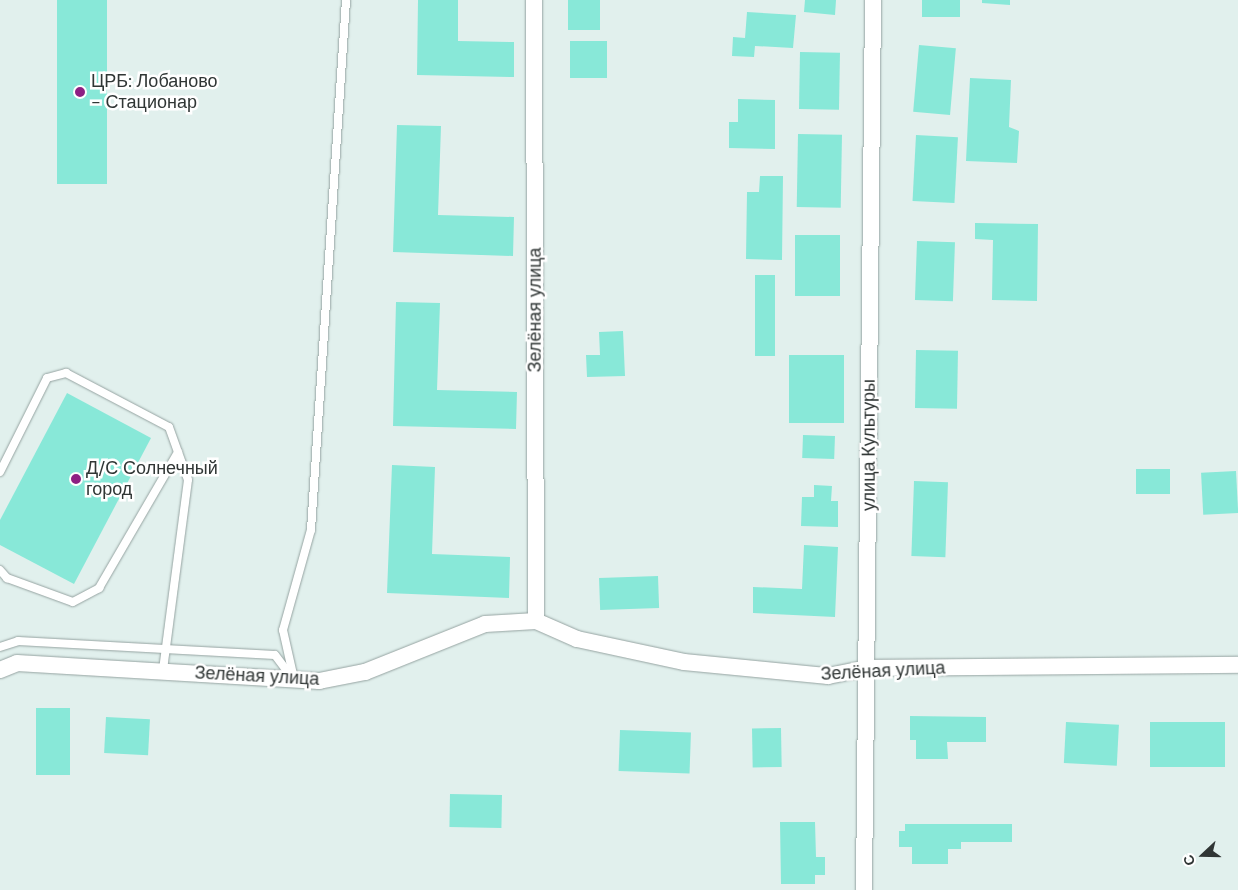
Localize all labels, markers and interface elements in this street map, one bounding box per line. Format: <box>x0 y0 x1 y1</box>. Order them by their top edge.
place label: ЦРБ: Лобаново - Стационар <box>91 71 218 114</box>
marker: ЦРБ: Лобаново - Стационар <box>73 85 87 99</box>
street label: Зелёная улица <box>524 248 546 372</box>
street label: улица Культуры <box>858 379 880 511</box>
place label: Д/С Солнечный город <box>86 458 218 500</box>
marker: Д/С Солнечный город <box>70 473 82 485</box>
street label: Зелёная улица <box>820 657 946 685</box>
street label: Зелёная улица <box>194 662 320 690</box>
north arrow <box>1178 830 1228 880</box>
text: С <box>1179 852 1199 868</box>

